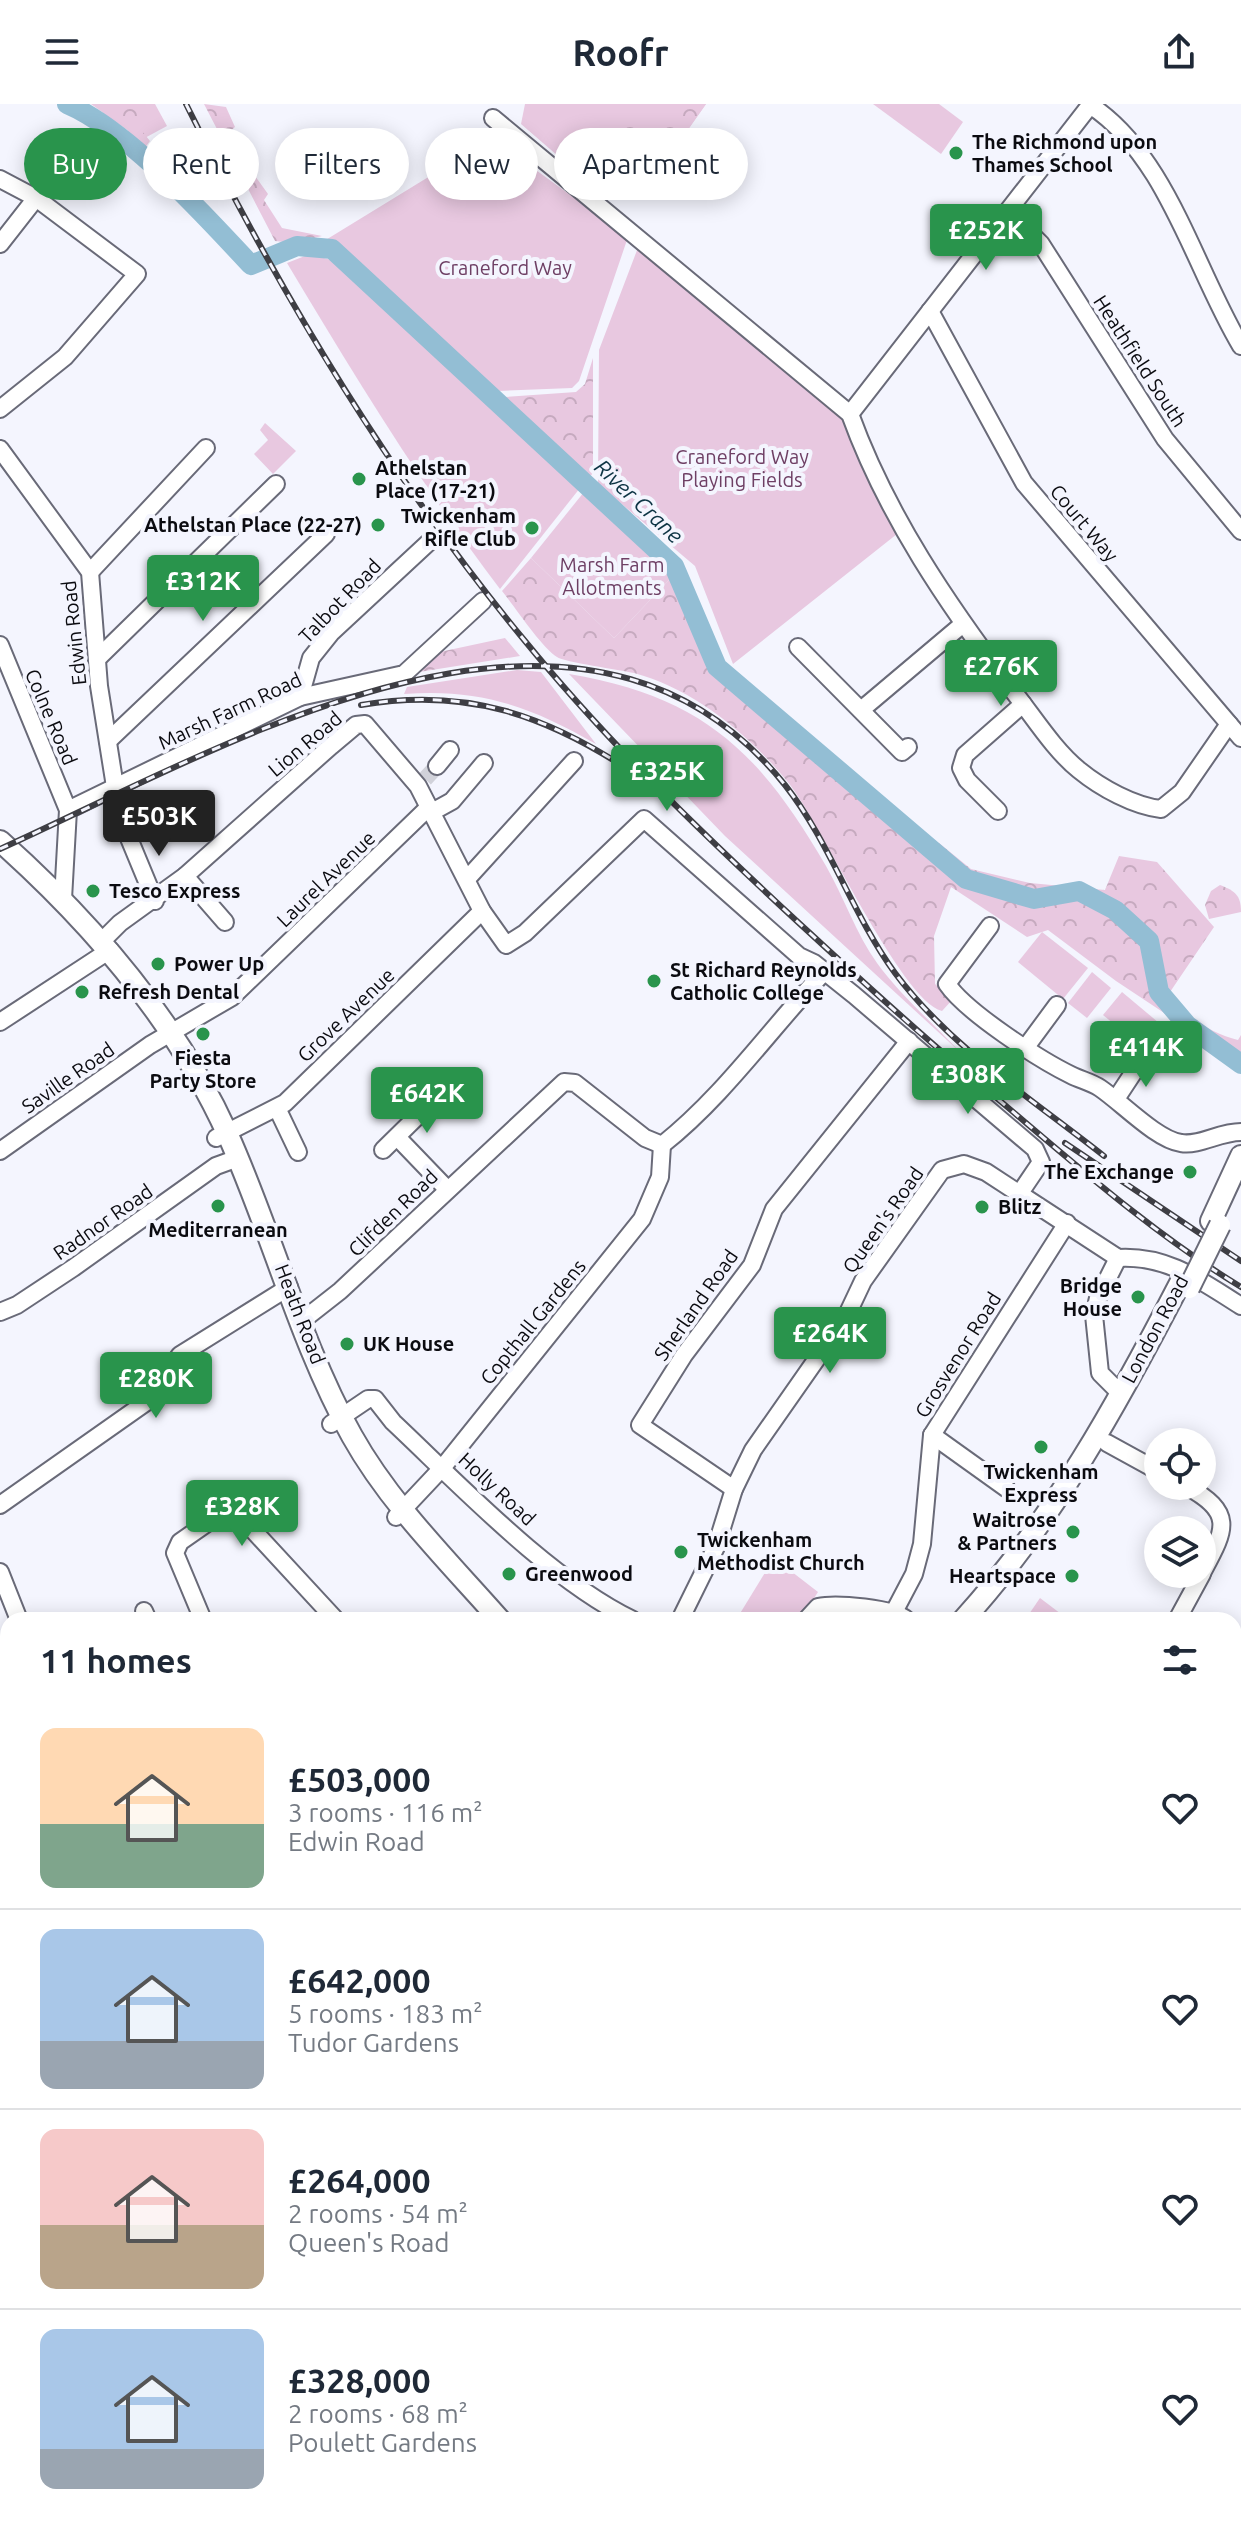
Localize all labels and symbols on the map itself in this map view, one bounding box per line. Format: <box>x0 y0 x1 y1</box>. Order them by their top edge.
place label: The Richmond upon Thames School <box>972 130 1157 176</box>
marker: The Richmond upon Thames School <box>947 144 965 162</box>
pin: £252K <box>930 204 1042 272</box>
park label: Craneford Way <box>438 256 572 279</box>
street label: Heathfield South <box>1089 291 1192 431</box>
park label: Craneford Way Playing Fields <box>675 445 809 491</box>
water label: River Crane <box>590 454 689 548</box>
place label: Athelstan Place (17-21) <box>375 456 496 502</box>
marker: Athelstan Place (17-21) <box>350 470 368 488</box>
street label: Court Way <box>1046 480 1123 566</box>
place label: Twickenham Rifle Club <box>401 504 516 550</box>
place label: Athelstan Place (22-27) <box>144 513 362 536</box>
marker: Athelstan Place (22-27) <box>369 516 387 534</box>
marker: Twickenham Rifle Club <box>523 519 541 537</box>
park label: Marsh Farm Allotments <box>560 553 664 599</box>
street label: Talbot Road <box>294 554 385 647</box>
pin: £312K <box>147 555 259 623</box>
street label: Edwin Road <box>57 580 90 687</box>
pin: £276K <box>945 640 1057 708</box>
street label: Colne Road <box>21 665 82 768</box>
street label: Marsh Farm Road <box>154 667 305 754</box>
street label: Lion Road <box>263 706 346 781</box>
pin: £325K <box>611 745 723 813</box>
pin: £503K <box>103 790 215 858</box>
street label: Laurel Avenue <box>272 826 380 931</box>
place label: Tesco Express <box>109 879 240 902</box>
marker: Tesco Express <box>84 882 102 900</box>
place label: Power Up <box>174 952 264 975</box>
marker: Power Up <box>149 955 167 973</box>
place label: St Richard Reynolds Catholic College <box>670 958 857 1004</box>
street label: Grove Avenue <box>293 963 399 1066</box>
marker: St Richard Reynolds Catholic College <box>645 972 663 990</box>
place label: Refresh Dental <box>98 980 239 1003</box>
marker: Refresh Dental <box>73 983 91 1001</box>
pin: £414K <box>1090 1021 1202 1089</box>
marker: Fiesta Party Store <box>194 1025 212 1043</box>
street label: Saville Road <box>17 1037 118 1118</box>
place label: Fiesta Party Store <box>150 1046 256 1092</box>
pin: £308K <box>912 1048 1024 1116</box>
pin: £642K <box>371 1067 483 1135</box>
place label: The Exchange <box>1044 1160 1174 1183</box>
street label: Queen's Road <box>838 1162 928 1277</box>
marker: The Exchange <box>1181 1163 1199 1181</box>
street label: Clifden Road <box>343 1164 442 1261</box>
street label: Radnor Road <box>49 1179 157 1264</box>
place label: Blitz <box>998 1195 1042 1218</box>
marker: Mediterranean <box>209 1197 227 1215</box>
marker: Blitz <box>973 1198 991 1216</box>
place label: Mediterranean <box>148 1218 288 1241</box>
street label: Sherland Road <box>649 1245 742 1365</box>
street label: Copthall Gardens <box>475 1255 590 1389</box>
street label: Heath Road <box>271 1261 330 1367</box>
street label: London Road <box>1117 1271 1193 1387</box>
place label: Bridge House <box>1060 1274 1122 1320</box>
street label: Grosvenor Road <box>910 1288 1005 1422</box>
marker: Bridge House <box>1129 1288 1147 1306</box>
pin: £264K <box>774 1307 886 1375</box>
place label: UK House <box>363 1332 454 1355</box>
marker: UK House <box>338 1335 356 1353</box>
pin: £280K <box>100 1352 212 1420</box>
marker: Twickenham Express <box>1032 1438 1050 1456</box>
street label: Holly Road <box>454 1447 540 1530</box>
place label: Twickenham Express <box>983 1460 1099 1506</box>
pin: £328K <box>186 1480 298 1548</box>
place label: Waitrose & Partners <box>958 1508 1057 1554</box>
marker: Waitrose & Partners <box>1064 1523 1082 1541</box>
place label: Twickenham Methodist Church <box>697 1528 865 1574</box>
marker: Twickenham Methodist Church <box>672 1543 690 1561</box>
place label: Greenwood <box>525 1562 633 1585</box>
place label: Heartspace <box>949 1564 1056 1587</box>
marker: Greenwood <box>500 1565 518 1583</box>
marker: Heartspace <box>1063 1567 1081 1585</box>

